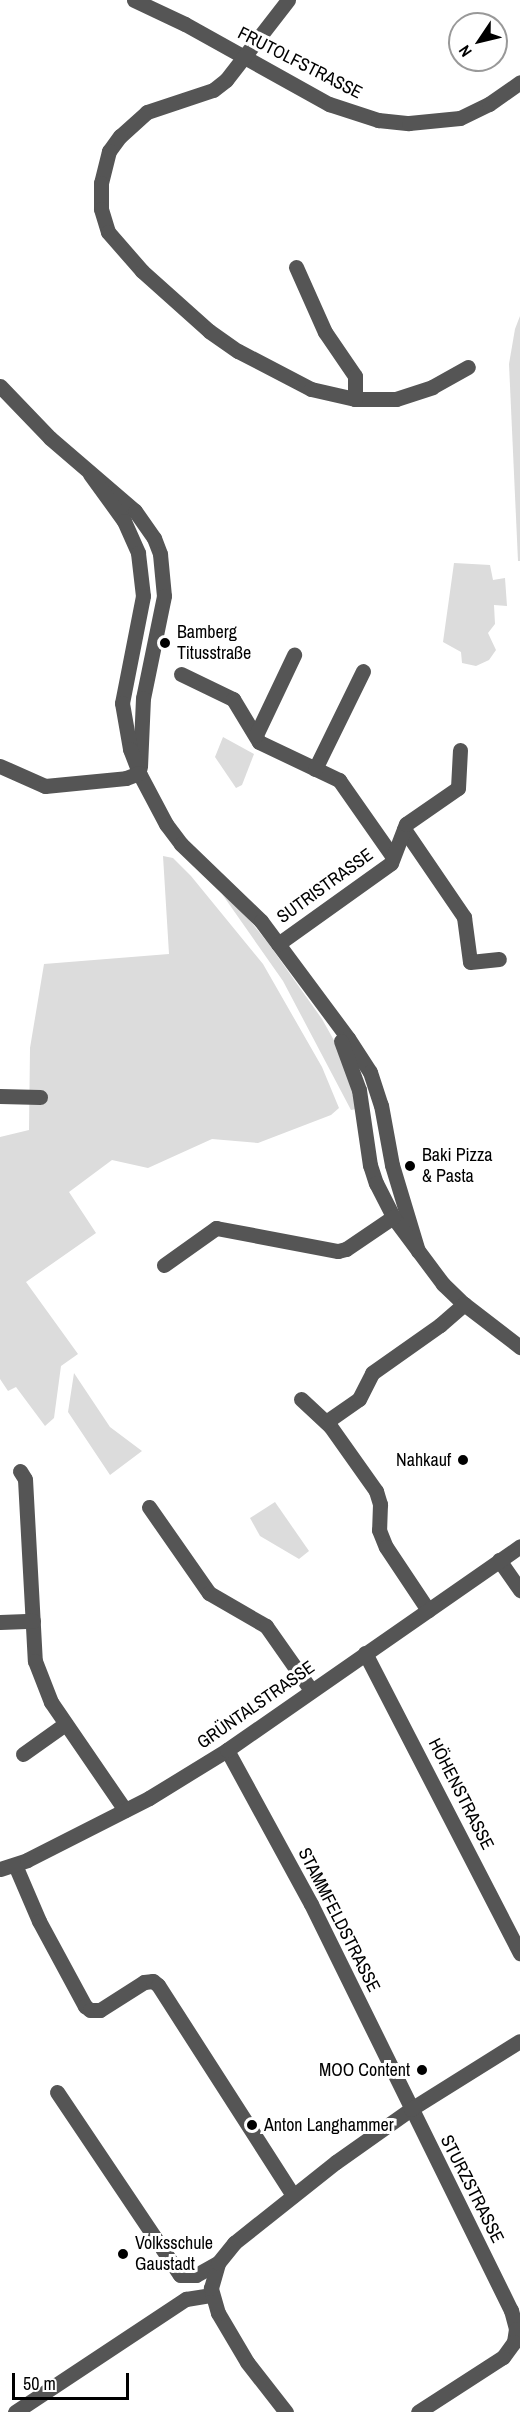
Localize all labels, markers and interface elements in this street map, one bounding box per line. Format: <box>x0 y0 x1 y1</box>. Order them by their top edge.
north arrow <box>448 12 508 72</box>
street label: FRUTOLFSTRASSE <box>234 22 366 104</box>
text: N <box>453 41 477 61</box>
place label: Bamberg Titusstraße <box>177 622 251 664</box>
marker: Bamberg Titusstraße <box>158 636 172 650</box>
street label: SUTRISTRASSE <box>273 844 377 928</box>
place label: Baki Pizza & Pasta <box>422 1145 493 1188</box>
marker: Baki Pizza & Pasta <box>403 1159 417 1173</box>
place label: Nahkauf <box>396 1449 451 1471</box>
marker: Nahkauf <box>456 1453 470 1467</box>
street label: GRÜNTALSTRASSE <box>193 1656 319 1754</box>
street label: HÖHENSTRASSE <box>424 1735 498 1853</box>
street label: STAMMFELDSTRASSE <box>293 1844 385 1996</box>
place label: MOO Content <box>319 2059 410 2081</box>
marker: MOO Content <box>415 2063 429 2077</box>
place label: Anton Langhammer <box>264 2114 394 2136</box>
marker: Anton Langhammer <box>245 2118 259 2132</box>
street label: STURZSTRASSE <box>436 2131 508 2247</box>
place label: Volksschule Gaustadt <box>135 2233 213 2276</box>
marker: Volksschule Gaustadt <box>116 2247 130 2261</box>
scale bar <box>15 2361 132 2399</box>
text: 50 m <box>23 2371 56 2396</box>

